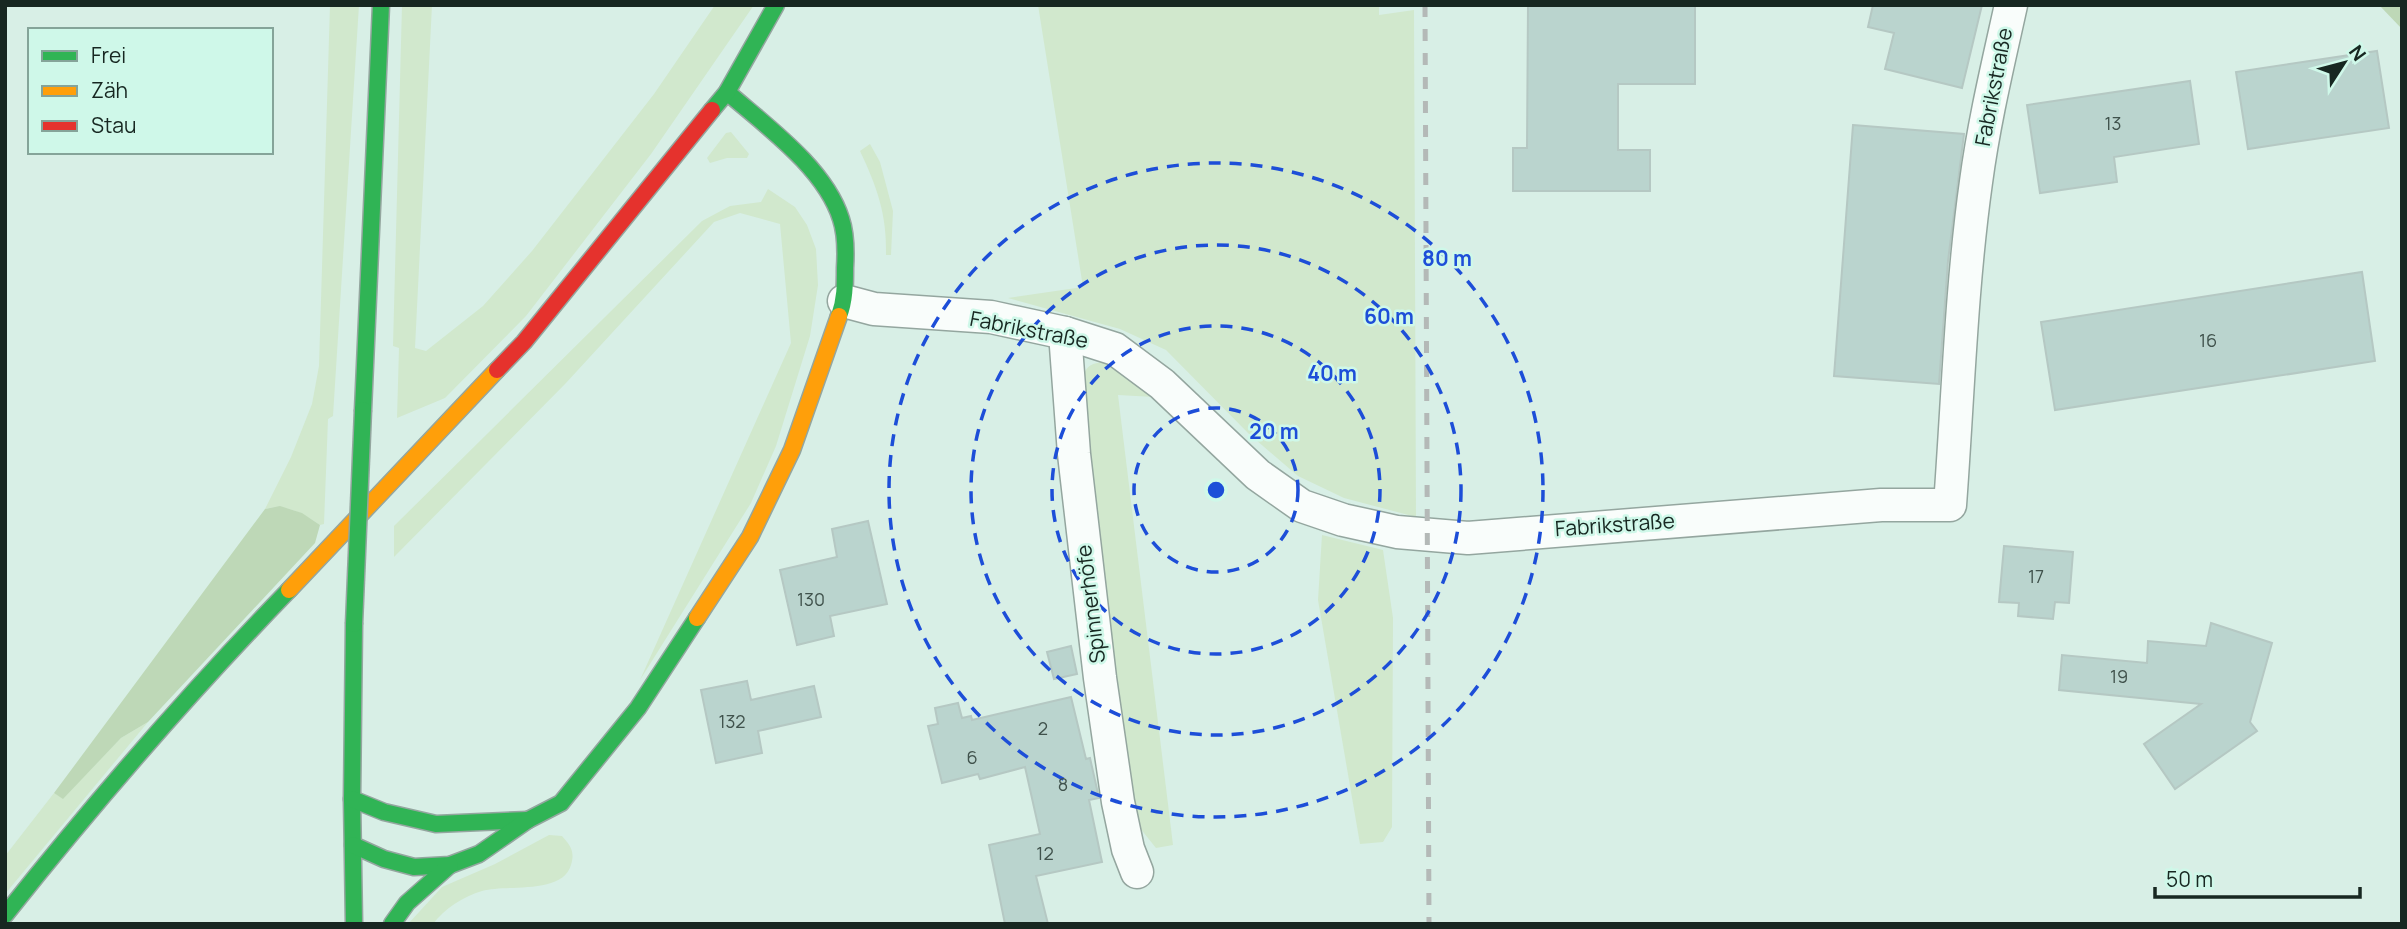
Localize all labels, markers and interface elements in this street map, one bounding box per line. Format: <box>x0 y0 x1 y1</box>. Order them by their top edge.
street label: Fabrikstraße <box>1968 25 2018 148</box>
legend <box>28 28 273 154</box>
north arrow <box>2309 28 2379 98</box>
text: N <box>2343 40 2372 66</box>
text: Frei <box>91 41 126 69</box>
text: Zäh <box>91 76 128 104</box>
text: Stau <box>91 111 137 139</box>
house number: 13 <box>2105 111 2121 135</box>
text: 80 m <box>1422 244 1472 272</box>
text: 60 m <box>1364 302 1414 330</box>
street label: Fabrikstraße <box>968 304 1091 354</box>
house number: 16 <box>2199 328 2217 352</box>
text: 40 m <box>1307 359 1357 387</box>
text: 20 m <box>1249 417 1299 445</box>
centre of rings <box>1204 478 1228 502</box>
street label: Fabrikstraße <box>1554 506 1676 542</box>
street label: Spinnerhöfe <box>1069 543 1111 665</box>
house number: 17 <box>2028 564 2044 588</box>
house number: 130 <box>797 587 825 611</box>
house number: 19 <box>2110 664 2128 688</box>
house number: 132 <box>718 709 746 733</box>
house number: 2 <box>1038 716 1048 740</box>
house number: 6 <box>966 745 978 769</box>
house number: 8 <box>1058 772 1068 796</box>
house number: 12 <box>1036 841 1054 865</box>
scale bar <box>2155 856 2360 900</box>
text: 50 m <box>2166 865 2213 893</box>

